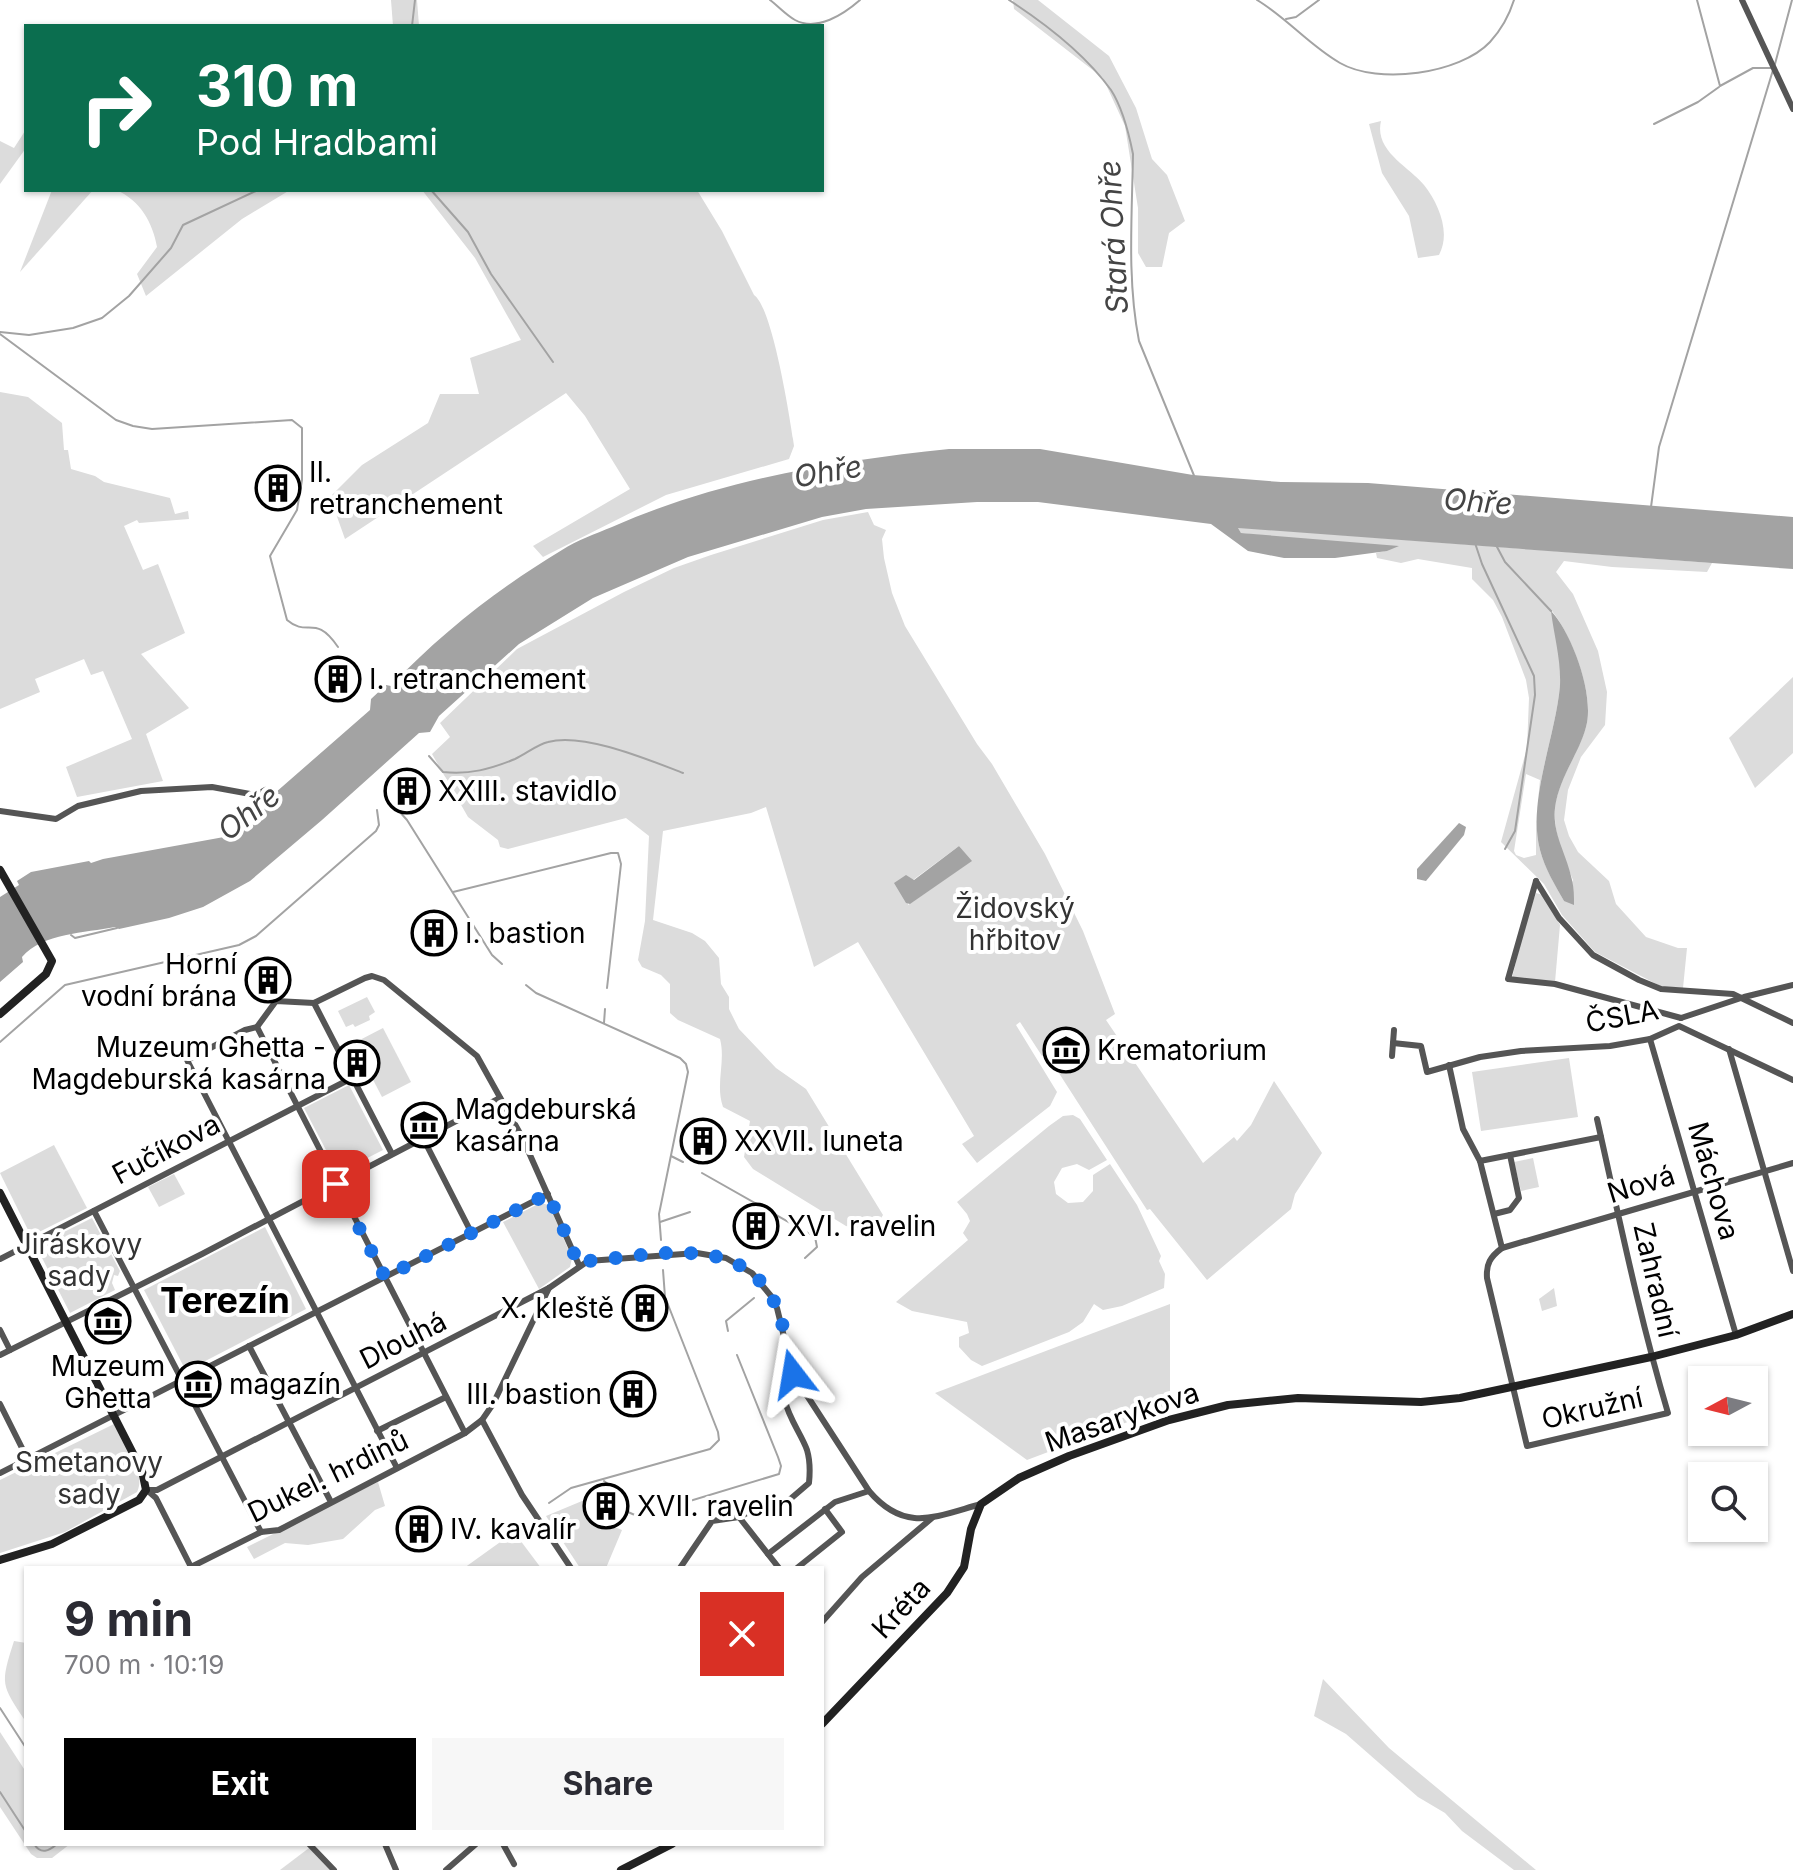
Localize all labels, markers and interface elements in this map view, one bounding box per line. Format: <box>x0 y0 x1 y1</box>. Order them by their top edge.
text: 310 m <box>196 52 358 120</box>
icon: right <box>64 56 168 160</box>
text: Pod Hradbami <box>196 120 438 164</box>
water label: Stará Ohře <box>1091 159 1135 315</box>
water label: Ohře <box>791 447 865 495</box>
place label: II. retranchement <box>309 455 503 521</box>
building icon: II. retranchement <box>254 464 302 512</box>
water label: Ohře <box>1443 481 1514 521</box>
building icon: I. retranchement <box>314 655 362 703</box>
place label: I. retranchement <box>369 662 586 696</box>
building icon: XXIII. stavidlo <box>383 767 431 815</box>
place label: XXIII. stavidlo <box>438 774 617 808</box>
water label: Ohře <box>210 777 287 848</box>
park label: Židovský hřbitov <box>955 891 1075 957</box>
building icon: I. bastion <box>410 909 458 957</box>
place label: I. bastion <box>465 916 586 950</box>
place label: Horní vodní brána <box>81 947 237 1013</box>
building icon: Horní vodní brána <box>244 956 292 1004</box>
street label: ČSLA <box>1583 992 1661 1040</box>
museum icon: Krematorium <box>1042 1026 1090 1074</box>
place label: Muzeum Ghetta - Magdeburská kasárna <box>32 1030 326 1096</box>
place label: Krematorium <box>1097 1033 1267 1067</box>
building icon: Muzeum Ghetta - Magdeburská kasárna <box>333 1039 381 1087</box>
place label: Magdeburská kasárna <box>455 1092 637 1158</box>
museum icon: Magdeburská kasárna <box>400 1101 448 1149</box>
street label: Fučíkova <box>106 1106 226 1192</box>
building icon: XXVII. luneta <box>679 1117 727 1165</box>
street label: Máchova <box>1681 1118 1747 1244</box>
place label: XXVII. luneta <box>734 1124 904 1158</box>
pin <box>302 1150 370 1218</box>
street label: Nová <box>1603 1158 1679 1210</box>
icon: arrive <box>314 1162 358 1206</box>
building icon: XVI. ravelin <box>732 1202 780 1250</box>
place label: XVI. ravelin <box>787 1209 936 1243</box>
street label: Zahradní <box>1626 1219 1686 1341</box>
park label: Jiráskovy sady <box>16 1227 142 1293</box>
district label: Terezín <box>160 1278 290 1322</box>
building icon: X. kleště <box>621 1284 669 1332</box>
place label: X. kleště <box>500 1291 614 1325</box>
museum icon: Muzeum Ghetta <box>84 1297 132 1345</box>
street label: Dlouhá <box>354 1304 452 1376</box>
position arrow <box>751 1332 835 1416</box>
place label: Muzeum Ghetta <box>51 1349 165 1415</box>
museum icon: magazín <box>174 1360 222 1408</box>
north arrow <box>1688 1366 1768 1446</box>
map controls <box>1688 1366 1768 1542</box>
place label: magazín <box>229 1367 341 1401</box>
building icon: III. bastion <box>609 1370 657 1418</box>
street label: Masarykova <box>1041 1375 1203 1459</box>
place label: III. bastion <box>466 1377 602 1411</box>
street label: Okružní <box>1538 1380 1646 1436</box>
street label: Dukel. hrdinů <box>242 1423 414 1529</box>
park label: Smetanovy sady <box>15 1445 163 1511</box>
button: search <box>1688 1462 1768 1542</box>
building icon: XVII. ravelin <box>582 1482 630 1530</box>
place label: XVII. ravelin <box>637 1489 794 1523</box>
building icon: IV. kavalír <box>395 1505 443 1553</box>
place label: IV. kavalír <box>450 1512 576 1546</box>
street label: Kréta <box>865 1571 937 1645</box>
text: 9 min <box>64 1589 193 1648</box>
button: close <box>700 1592 784 1676</box>
text: 700 m · 10:19 <box>64 1649 224 1680</box>
button: Exit <box>64 1738 416 1830</box>
button: Share <box>432 1738 784 1830</box>

